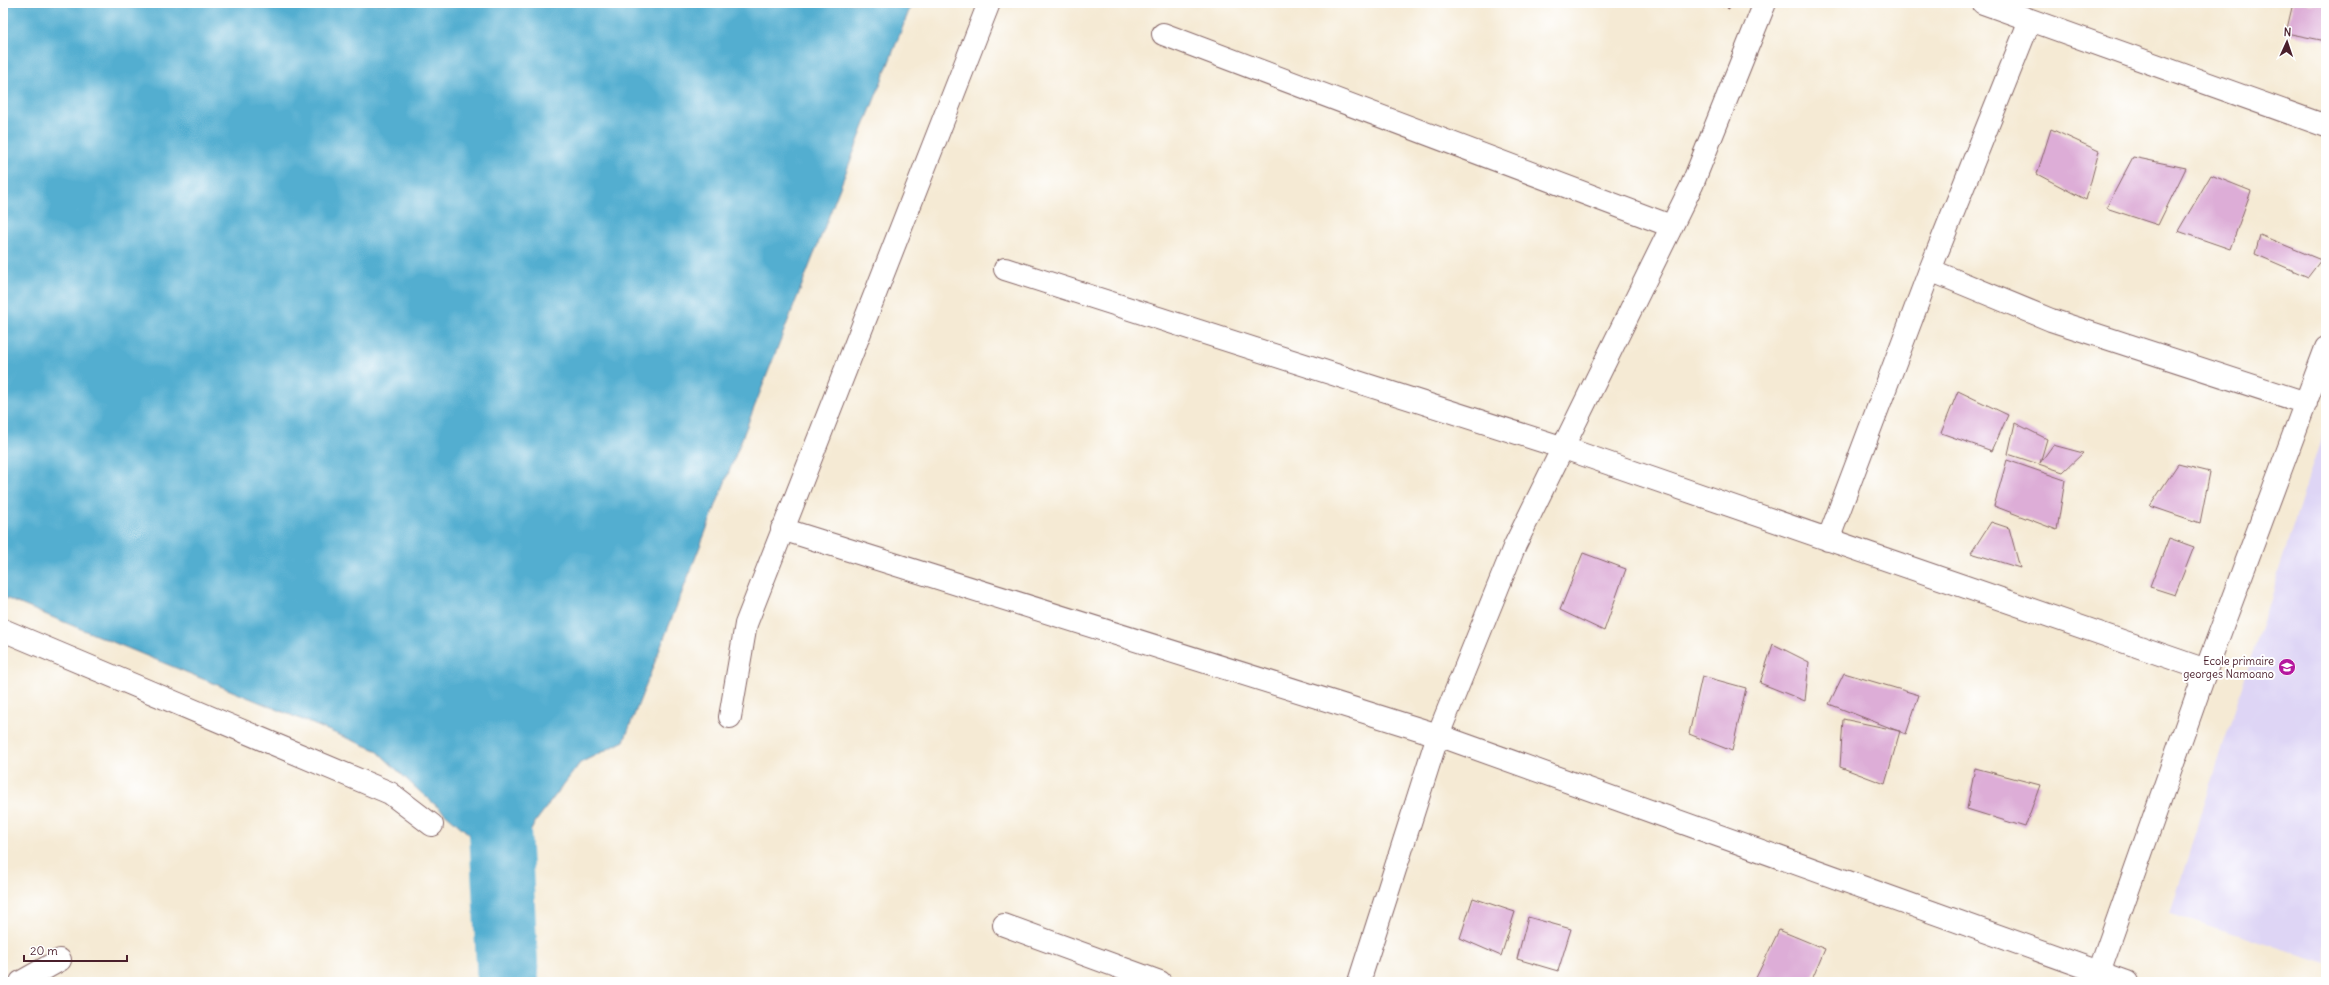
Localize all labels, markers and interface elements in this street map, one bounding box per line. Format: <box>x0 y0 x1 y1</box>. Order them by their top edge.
north arrow <box>2267 22 2307 62</box>
text: N <box>2283 25 2292 39</box>
place label: Ecole primaire georges Namoano <box>2183 654 2274 681</box>
school or university icon: Ecole primaire georges Namoano <box>2277 657 2297 677</box>
scale bar <box>24 937 127 963</box>
text: 20 m <box>30 943 58 958</box>

